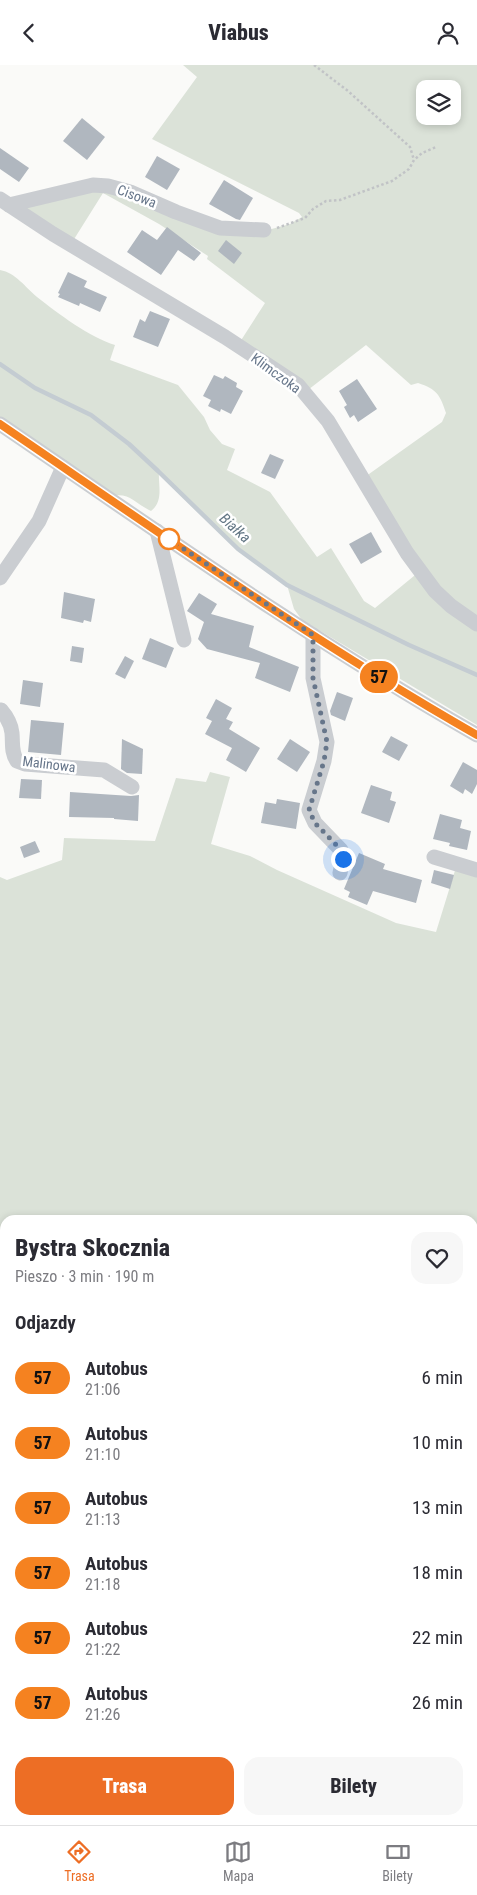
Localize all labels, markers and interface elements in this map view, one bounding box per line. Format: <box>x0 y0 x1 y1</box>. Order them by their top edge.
icon: back <box>15 19 43 47</box>
icon: person <box>434 19 462 47</box>
text: Viabus <box>208 20 269 45</box>
map controls <box>416 80 461 125</box>
button: layers <box>416 80 461 125</box>
street label: Cisowa <box>115 181 159 211</box>
street label: Klimczoka <box>248 350 304 396</box>
water label: Białka <box>216 509 254 547</box>
unlabelled marker <box>158 528 180 550</box>
line badge: 57 <box>356 661 402 693</box>
text: 57 <box>370 666 388 687</box>
street label: Malinowa <box>22 753 76 775</box>
your location <box>331 847 356 872</box>
button: heart <box>411 1232 463 1284</box>
text: Bystra Skocznia <box>15 1234 170 1262</box>
text: Pieszo · 3 min · 190 m <box>15 1267 154 1286</box>
text: Odjazdy <box>15 1311 76 1334</box>
text: Autobus <box>85 1357 148 1380</box>
text: 6 min <box>421 1366 463 1389</box>
text: 57 <box>33 1367 52 1388</box>
text: 21:06 <box>85 1380 120 1399</box>
text: Autobus <box>85 1422 148 1445</box>
text: 10 min <box>412 1431 463 1454</box>
text: 57 <box>33 1432 52 1453</box>
text: 21:10 <box>85 1445 120 1464</box>
text: Autobus <box>85 1487 148 1510</box>
text: 13 min <box>412 1496 463 1519</box>
text: 57 <box>33 1497 52 1518</box>
text: 21:13 <box>85 1510 120 1529</box>
text: Autobus <box>85 1552 148 1575</box>
text: 18 min <box>412 1561 463 1584</box>
text: 57 <box>33 1562 52 1583</box>
text: 21:18 <box>85 1575 120 1594</box>
text: Autobus <box>85 1617 148 1640</box>
text: 22 min <box>412 1626 463 1649</box>
text: 57 <box>33 1627 52 1648</box>
text: 21:22 <box>85 1640 120 1659</box>
text: Autobus <box>85 1682 148 1705</box>
text: 26 min <box>412 1691 463 1714</box>
text: 57 <box>33 1692 52 1713</box>
text: 21:26 <box>85 1705 120 1724</box>
button: Trasa <box>15 1757 234 1815</box>
button: Bilety <box>244 1757 463 1815</box>
tab: Trasa <box>64 1838 95 1884</box>
tab: Mapa <box>223 1838 254 1884</box>
tab: Bilety <box>382 1838 413 1884</box>

